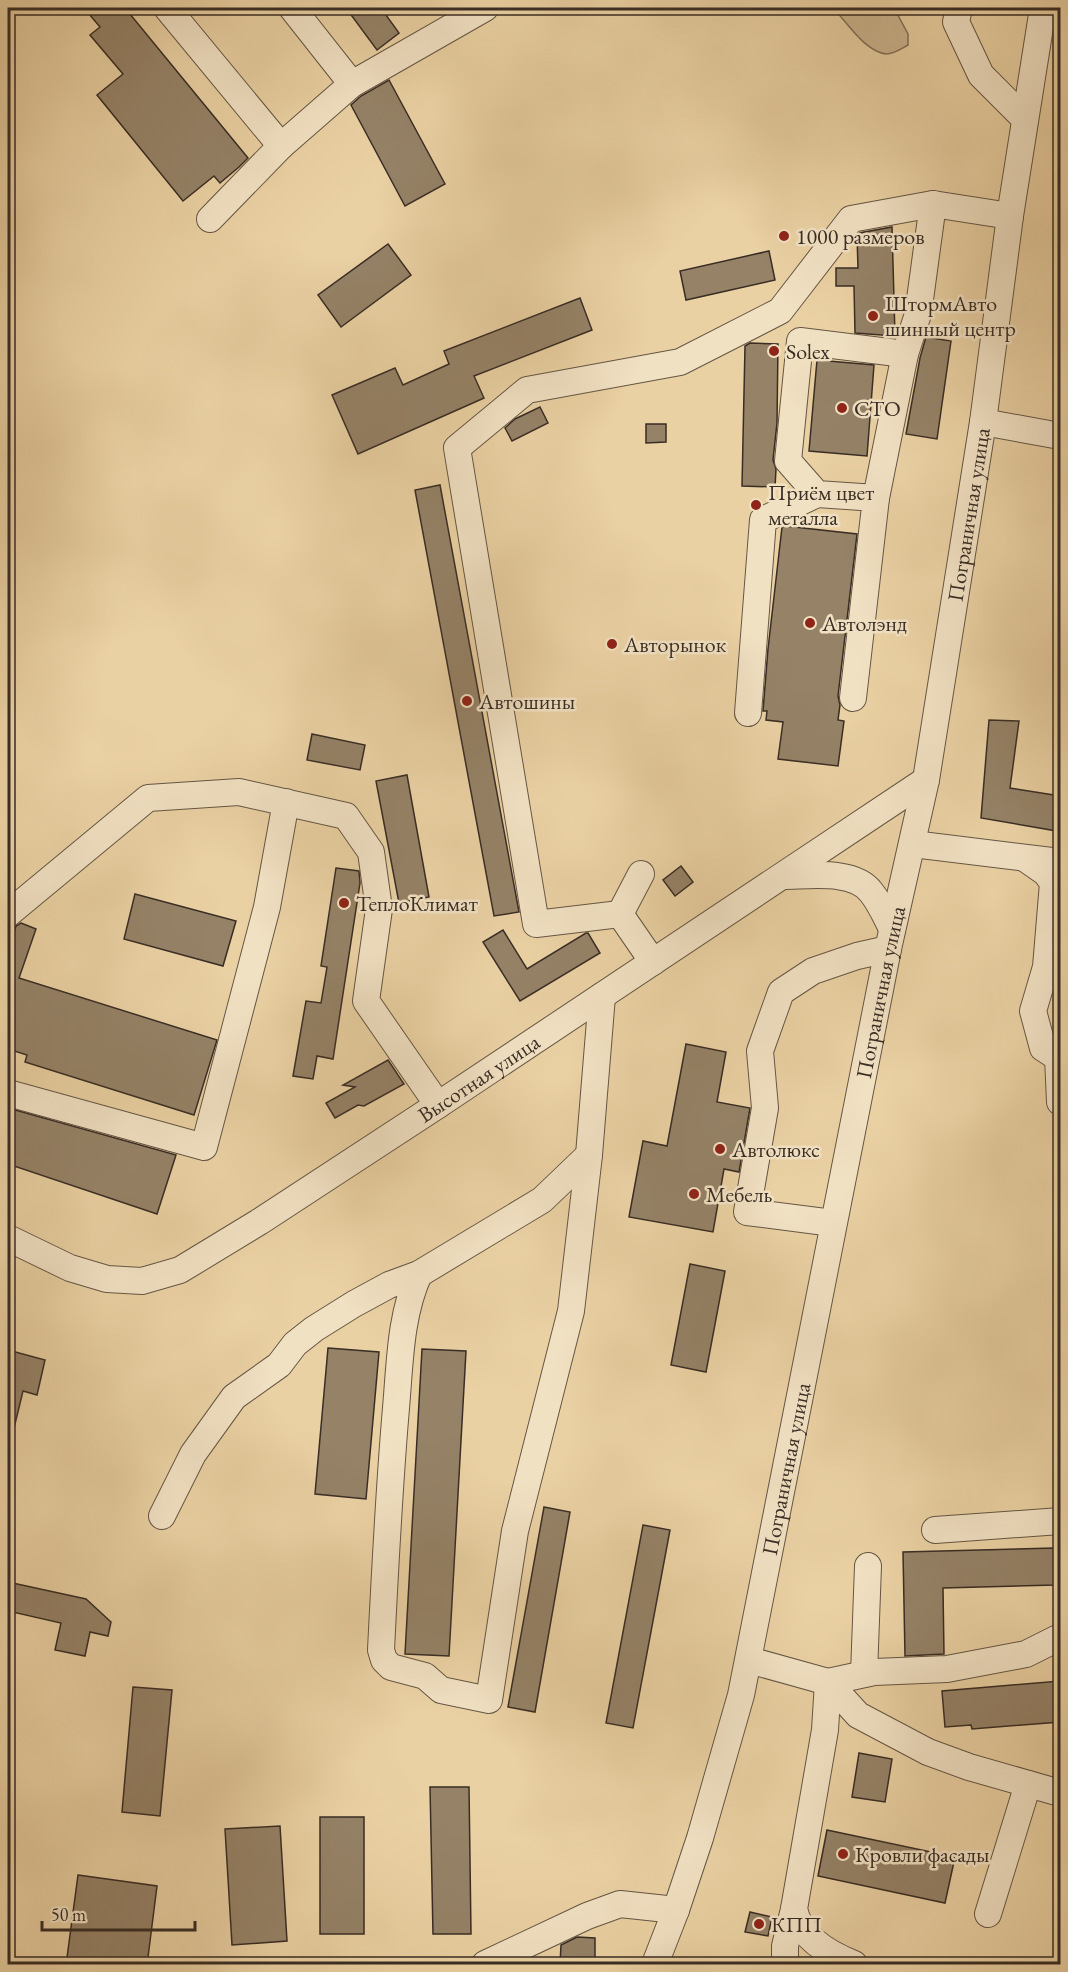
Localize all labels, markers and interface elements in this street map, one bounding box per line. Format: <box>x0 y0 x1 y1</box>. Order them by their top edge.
place label: 1000 размеров <box>796 222 925 251</box>
marker: 1000 размеров <box>777 229 791 243</box>
place label: ШтормАвто шинный центр <box>885 289 1016 343</box>
marker: ШтормАвто шинный центр <box>866 309 880 323</box>
place label: Solex <box>786 337 830 366</box>
marker: Solex <box>767 344 781 358</box>
place label: СТО <box>854 394 901 423</box>
marker: СТО <box>835 401 849 415</box>
street label: Пограничная улица <box>940 425 996 603</box>
place label: Приём цвет металла <box>768 478 874 532</box>
marker: Приём цвет металла <box>749 498 763 512</box>
place label: Автолэнд <box>821 609 907 638</box>
marker: Автолэнд <box>803 616 817 630</box>
place label: Авторынок <box>623 630 727 659</box>
marker: Авторынок <box>605 637 619 651</box>
place label: Автошины <box>478 687 575 716</box>
marker: Автошины <box>460 694 474 708</box>
place label: ТеплоКлимат <box>356 889 478 918</box>
marker: ТеплоКлимат <box>337 896 351 910</box>
street label: Пограничная улица <box>848 903 912 1081</box>
street label: Высотная улица <box>412 1027 545 1129</box>
place label: Автолюкс <box>731 1135 820 1164</box>
marker: Автолюкс <box>713 1142 727 1156</box>
place label: Мебель <box>706 1180 773 1209</box>
marker: Мебель <box>687 1187 701 1201</box>
street label: Пограничная улица <box>754 1380 817 1558</box>
place label: Кровли фасады <box>855 1840 990 1869</box>
marker: Кровли фасады <box>836 1847 850 1861</box>
scale bar <box>42 1894 195 1932</box>
text: 50 m <box>51 1903 86 1926</box>
place label: КПП <box>771 1910 822 1939</box>
marker: КПП <box>752 1917 766 1931</box>

